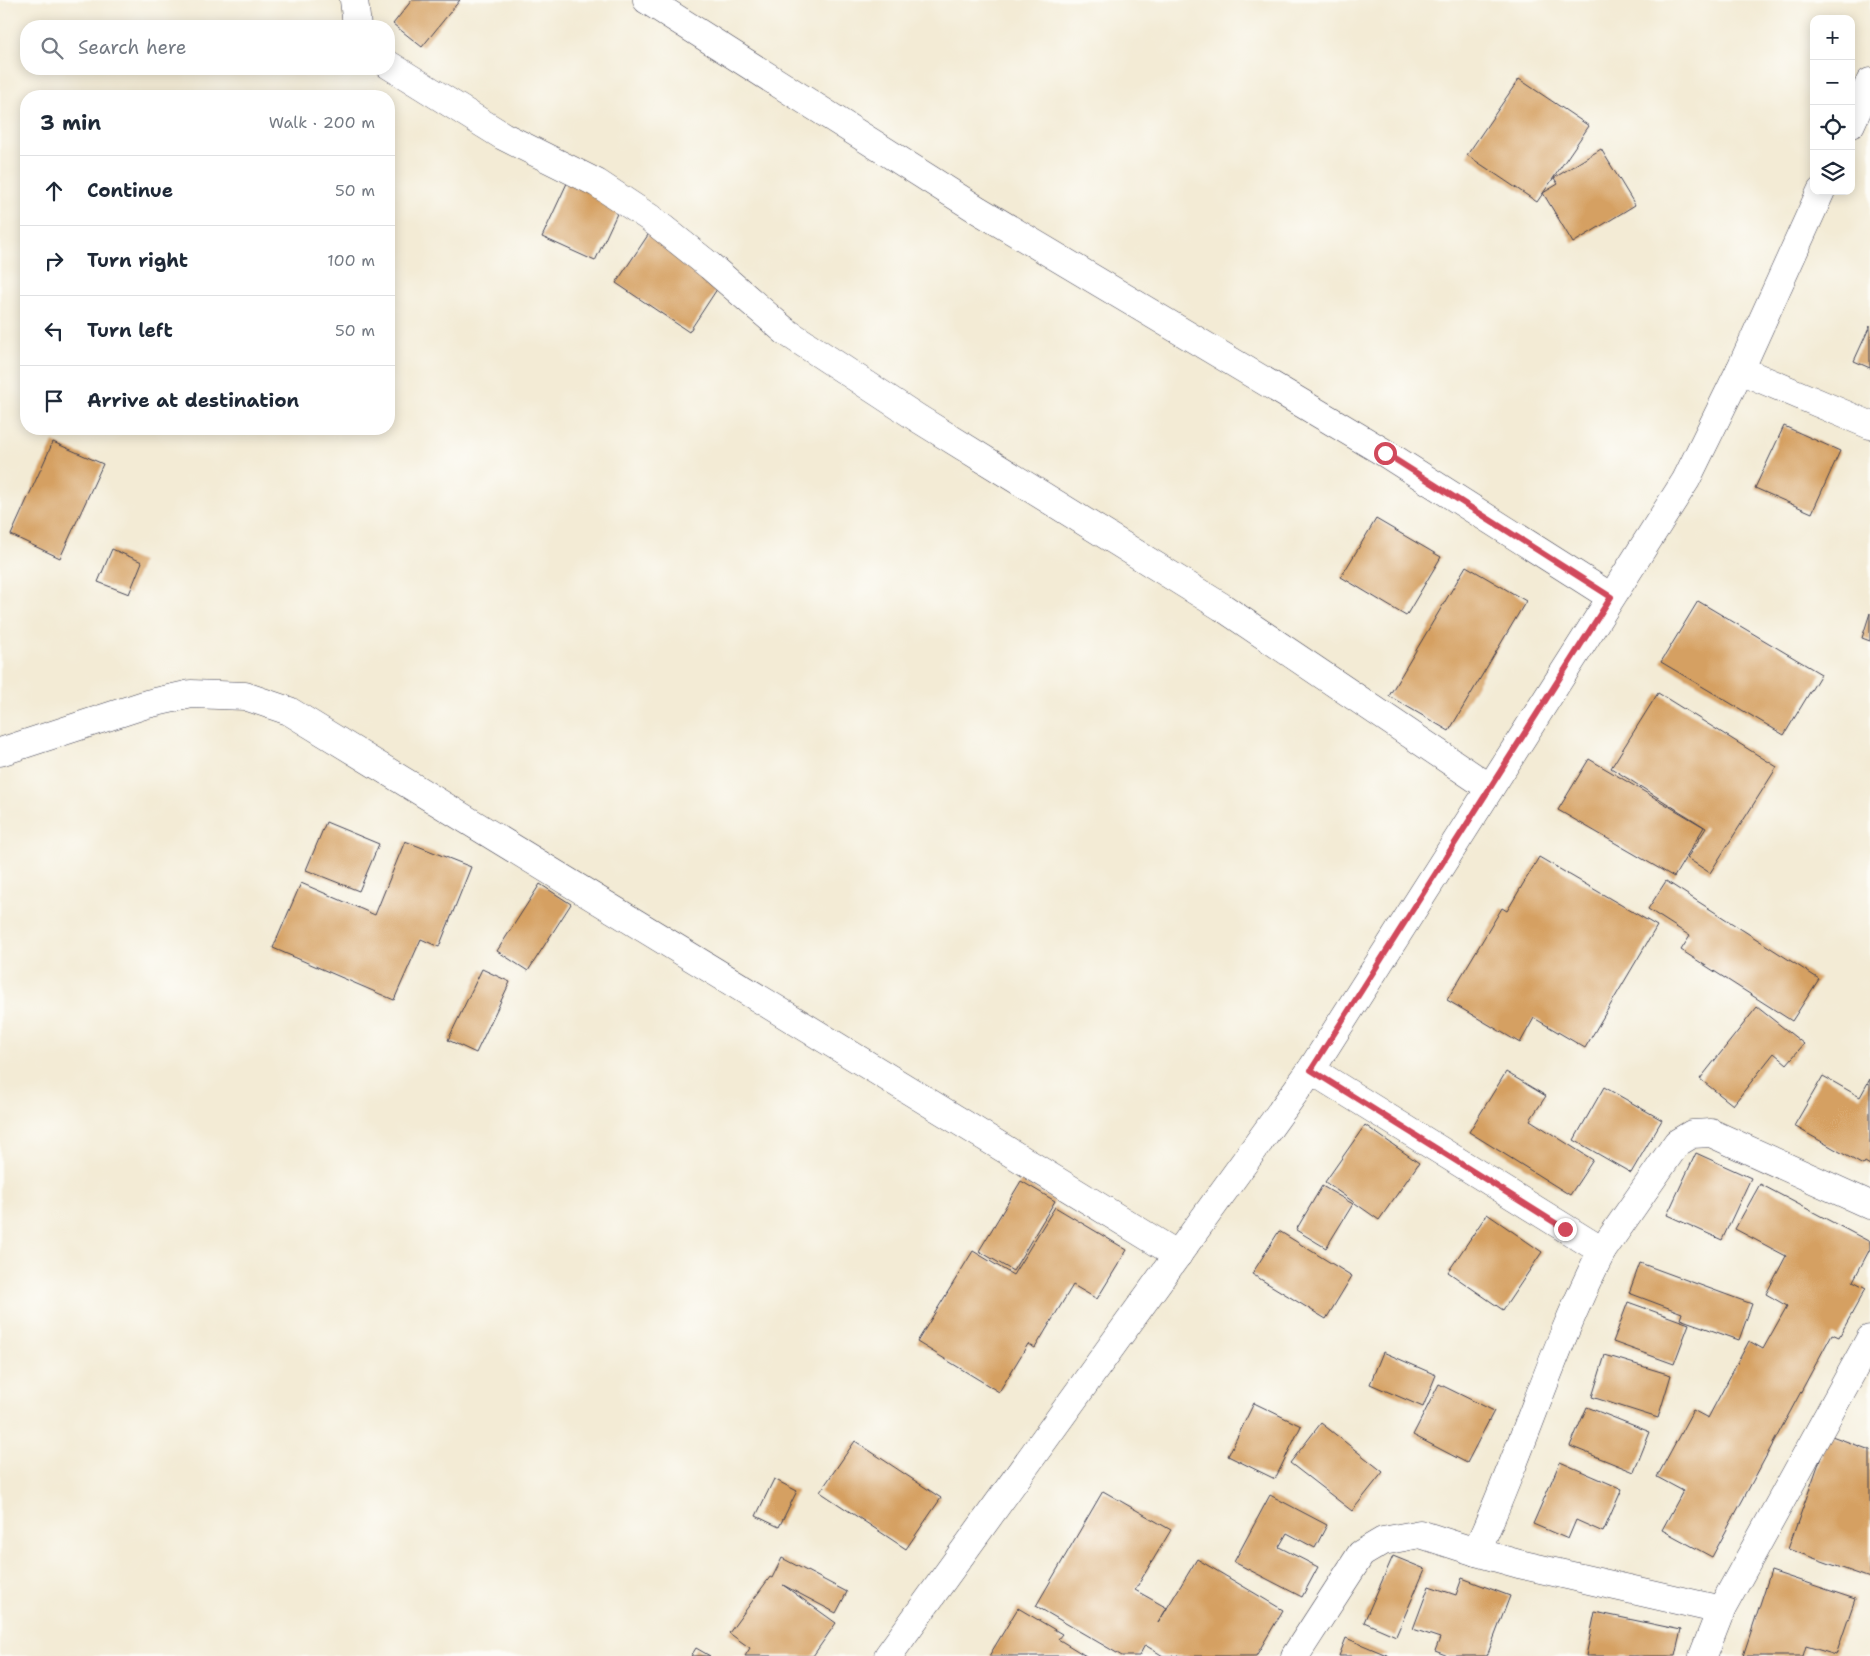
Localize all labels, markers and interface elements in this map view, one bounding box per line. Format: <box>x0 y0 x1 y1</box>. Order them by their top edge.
map controls <box>1810 15 1855 195</box>
button: + <box>1810 15 1855 60</box>
search box <box>20 20 395 75</box>
icon: search <box>38 34 66 62</box>
text: Search here <box>78 35 187 60</box>
button: − <box>1810 60 1855 105</box>
button: locate <box>1810 105 1855 150</box>
text: 3 min <box>40 109 101 137</box>
text: Walk · 200 m <box>269 112 375 133</box>
button: layers <box>1810 150 1855 195</box>
icon: ahead <box>40 177 68 205</box>
text: Continue <box>87 178 173 203</box>
text: 50 m <box>335 180 375 201</box>
icon: right <box>40 247 68 275</box>
text: Turn right <box>87 248 188 273</box>
text: 100 m <box>327 250 375 271</box>
icon: left <box>40 317 68 345</box>
text: Turn left <box>87 318 173 343</box>
text: 50 m <box>335 320 375 341</box>
icon: arrive <box>40 387 68 415</box>
text: Arrive at destination <box>87 388 299 413</box>
route start <box>1374 442 1397 465</box>
route end <box>1554 1218 1577 1241</box>

